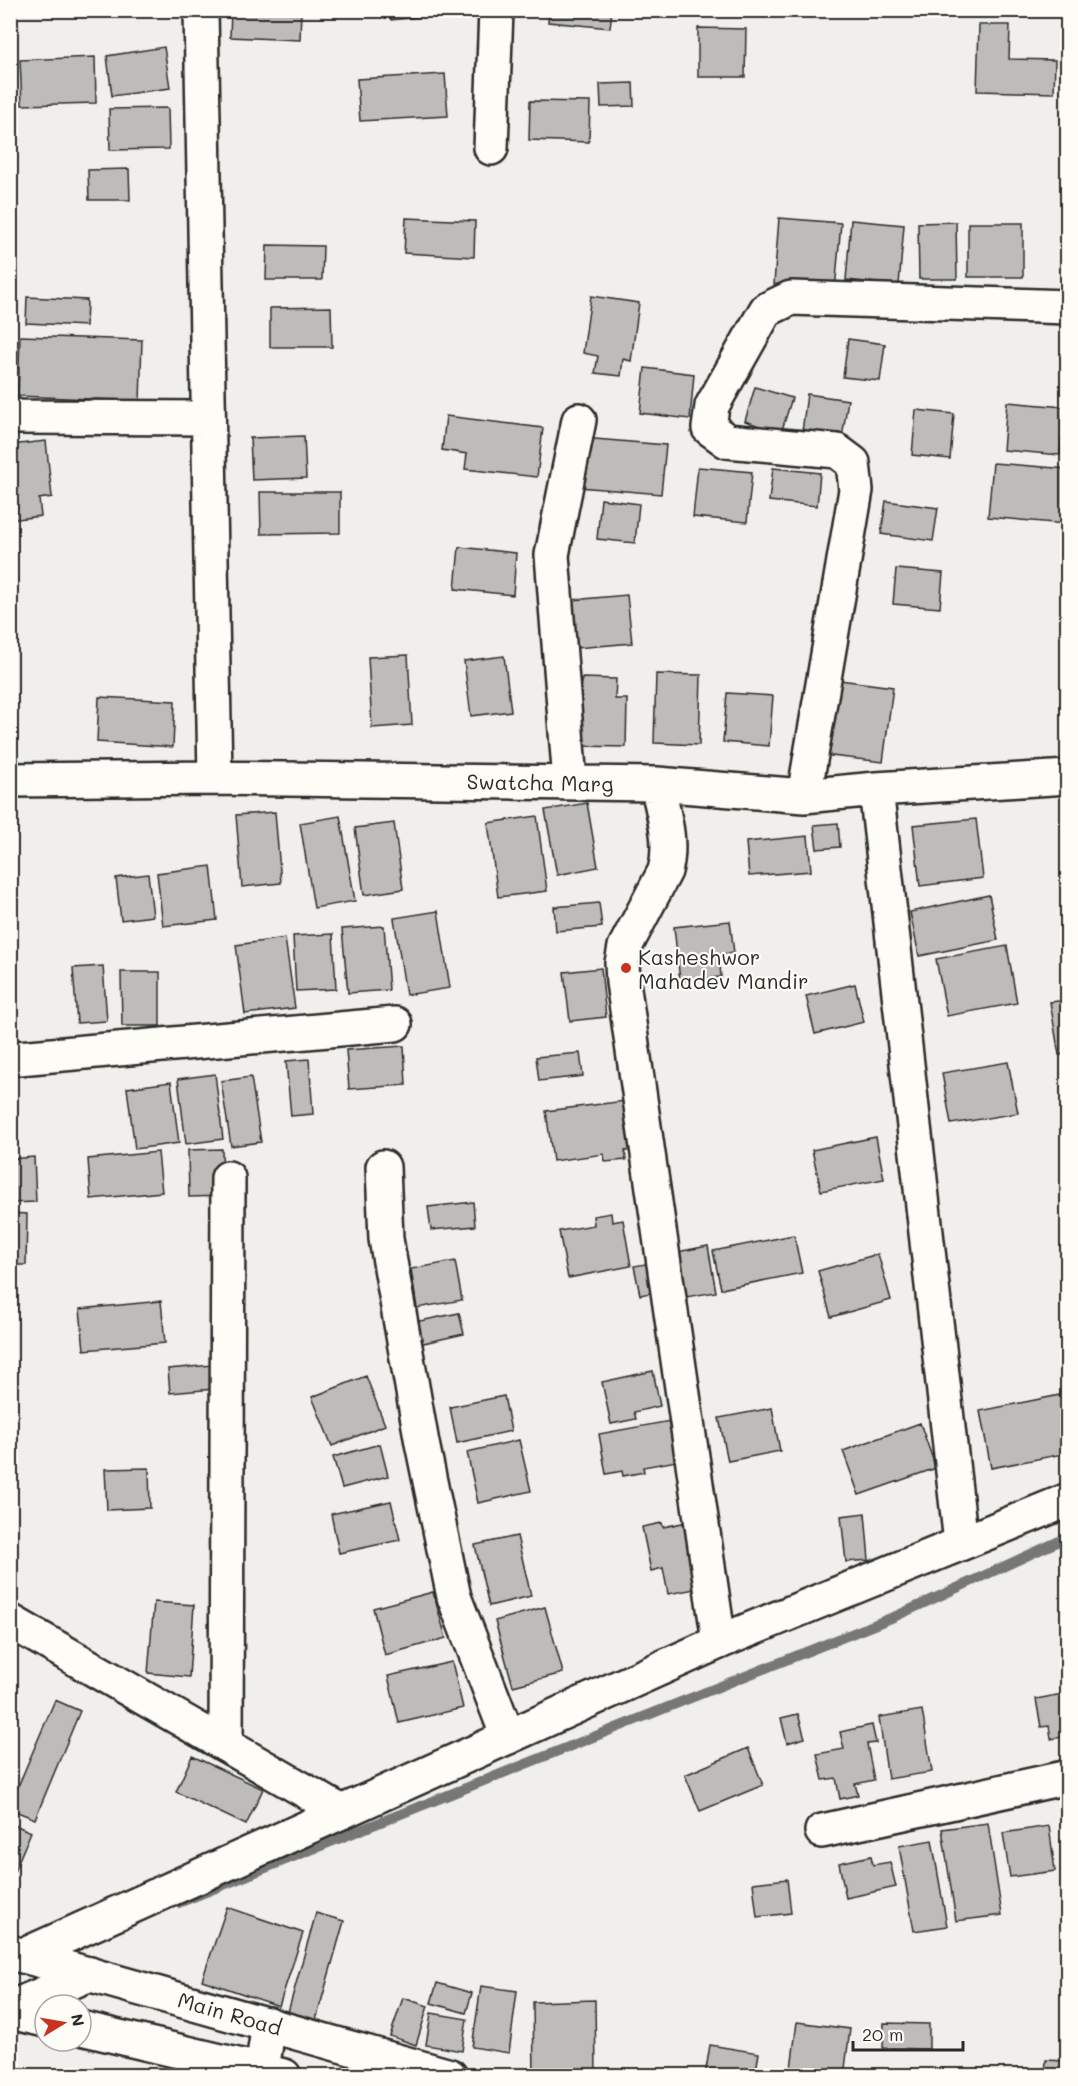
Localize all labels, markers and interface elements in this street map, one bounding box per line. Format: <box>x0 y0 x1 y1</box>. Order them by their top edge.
street label: Swatcha Marg <box>466 767 614 797</box>
place label: Kasheshwor Mahadev Mandir <box>638 943 809 994</box>
marker: Kasheshwor Mahadev Mandir <box>619 961 633 975</box>
street label: Main Road <box>175 1985 285 2041</box>
north arrow <box>33 1993 93 2053</box>
text: N <box>67 2012 90 2028</box>
scale bar <box>853 2014 962 2052</box>
text: 20 m <box>862 2022 903 2046</box>

